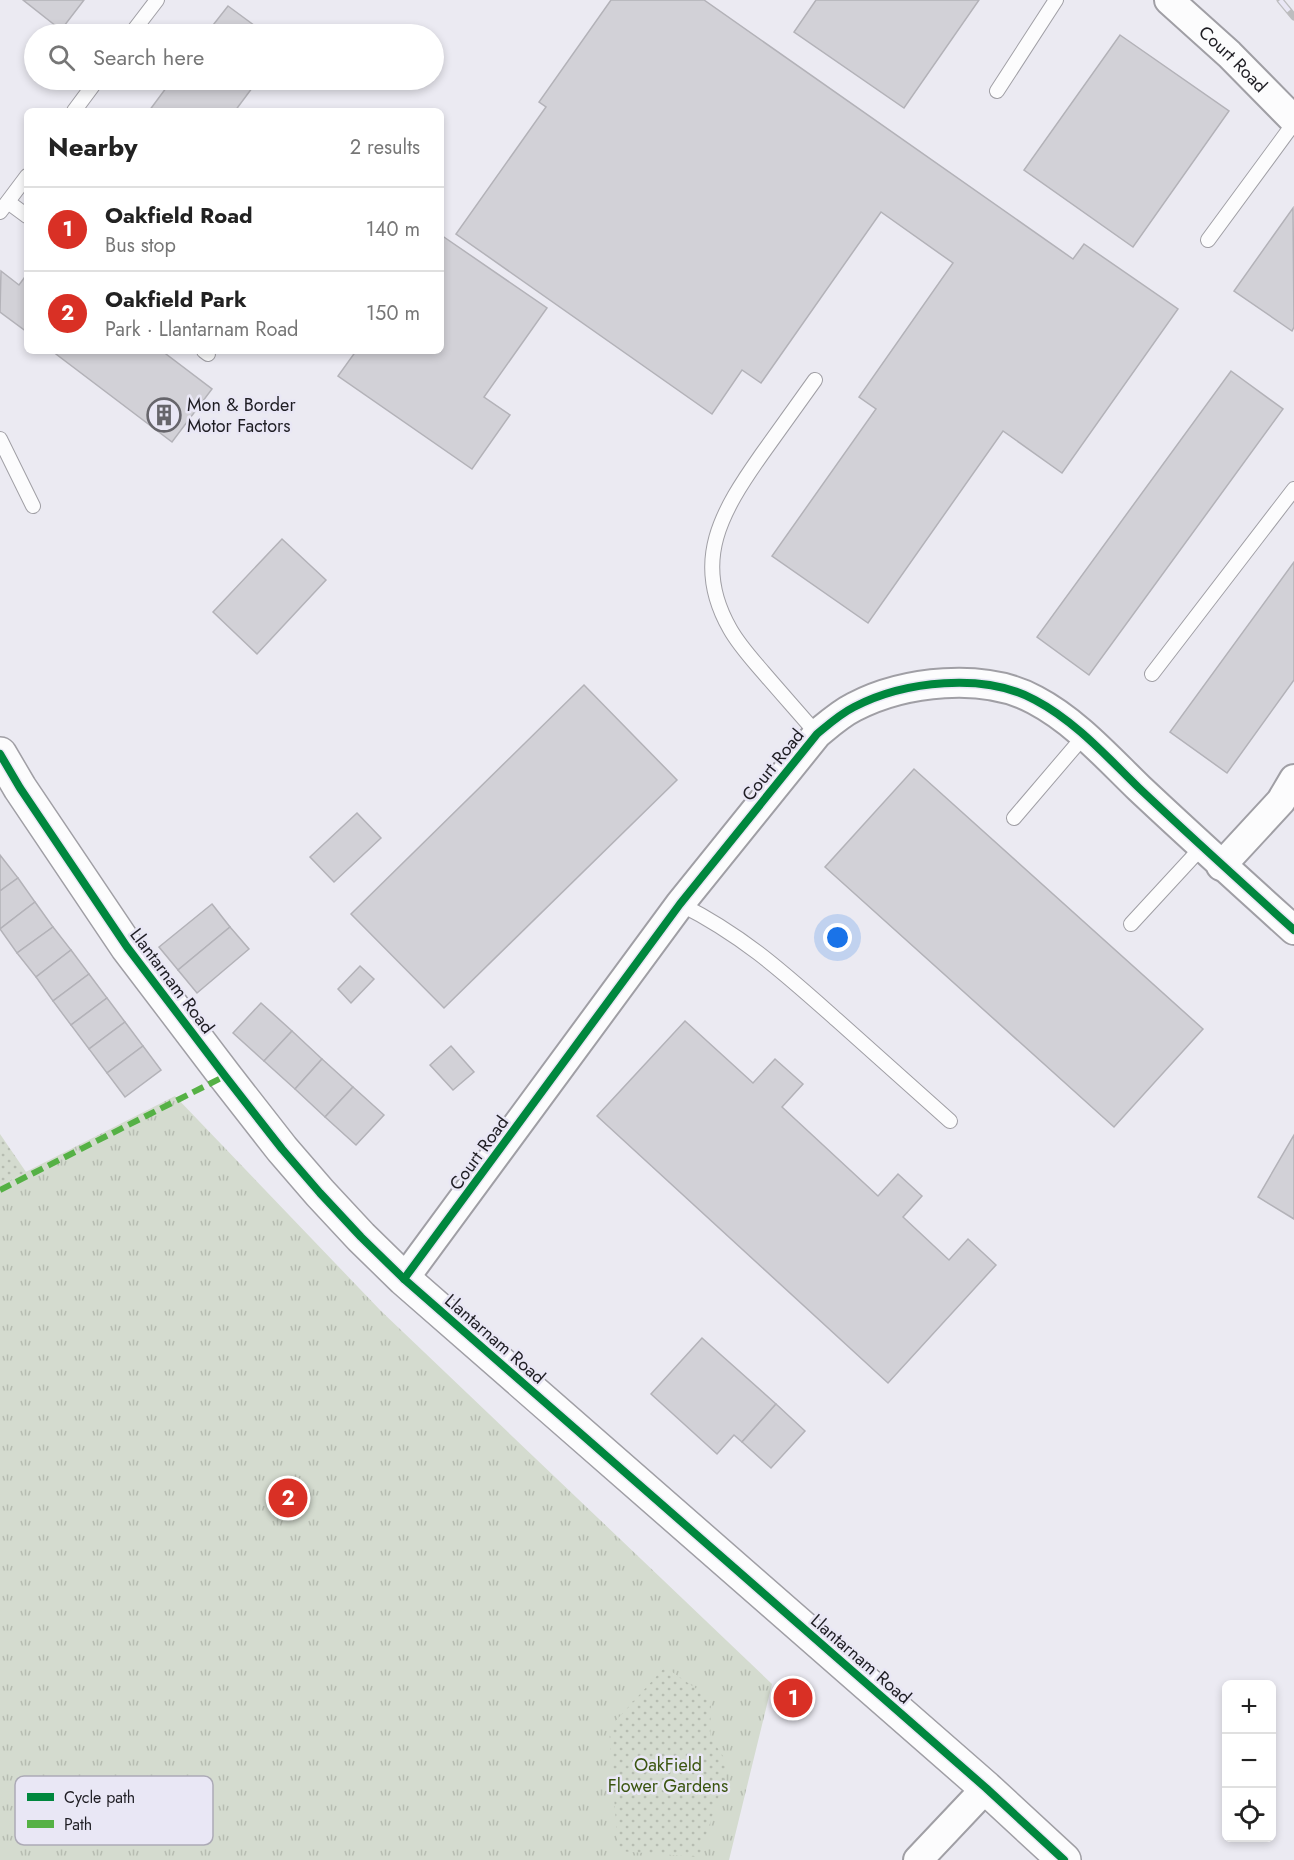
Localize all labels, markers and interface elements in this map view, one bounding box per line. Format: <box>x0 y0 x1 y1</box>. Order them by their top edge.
street label: Court Road <box>1193 20 1273 98</box>
search box <box>24 24 444 90</box>
icon: search <box>45 41 78 74</box>
text: Search here <box>93 41 204 73</box>
text: Nearby <box>48 128 137 166</box>
text: 2 results <box>350 133 420 162</box>
text: Oakfield Road <box>105 199 253 231</box>
text: 1 <box>62 215 73 244</box>
text: 140 m <box>366 215 420 244</box>
text: Bus stop <box>105 231 176 260</box>
text: Oakfield Park <box>105 283 247 315</box>
text: 2 <box>61 299 74 328</box>
text: 150 m <box>366 299 420 328</box>
text: Park · Llantarnam Road <box>105 315 299 344</box>
place label: Mon & Border Motor Factors <box>187 392 296 439</box>
building icon: Mon & Border Motor Factors <box>146 397 182 433</box>
street label: Court Road <box>736 723 810 807</box>
street label: Llantarnam Road <box>124 923 220 1039</box>
your location <box>823 923 852 952</box>
street label: Court Road <box>443 1110 515 1196</box>
street label: Llantarnam Road <box>439 1288 551 1390</box>
pin: 2 <box>268 1476 308 1520</box>
street label: Llantarnam Road <box>805 1608 917 1710</box>
pin: 1 <box>774 1676 812 1720</box>
map controls <box>1222 1680 1276 1842</box>
button: + <box>1222 1680 1276 1734</box>
button: − <box>1222 1734 1276 1788</box>
park label: OakField Flower Gardens <box>608 1752 728 1799</box>
legend <box>15 1776 213 1845</box>
text: Cycle path <box>64 1786 135 1809</box>
button: locate <box>1222 1788 1276 1842</box>
text: Path <box>64 1813 92 1836</box>

